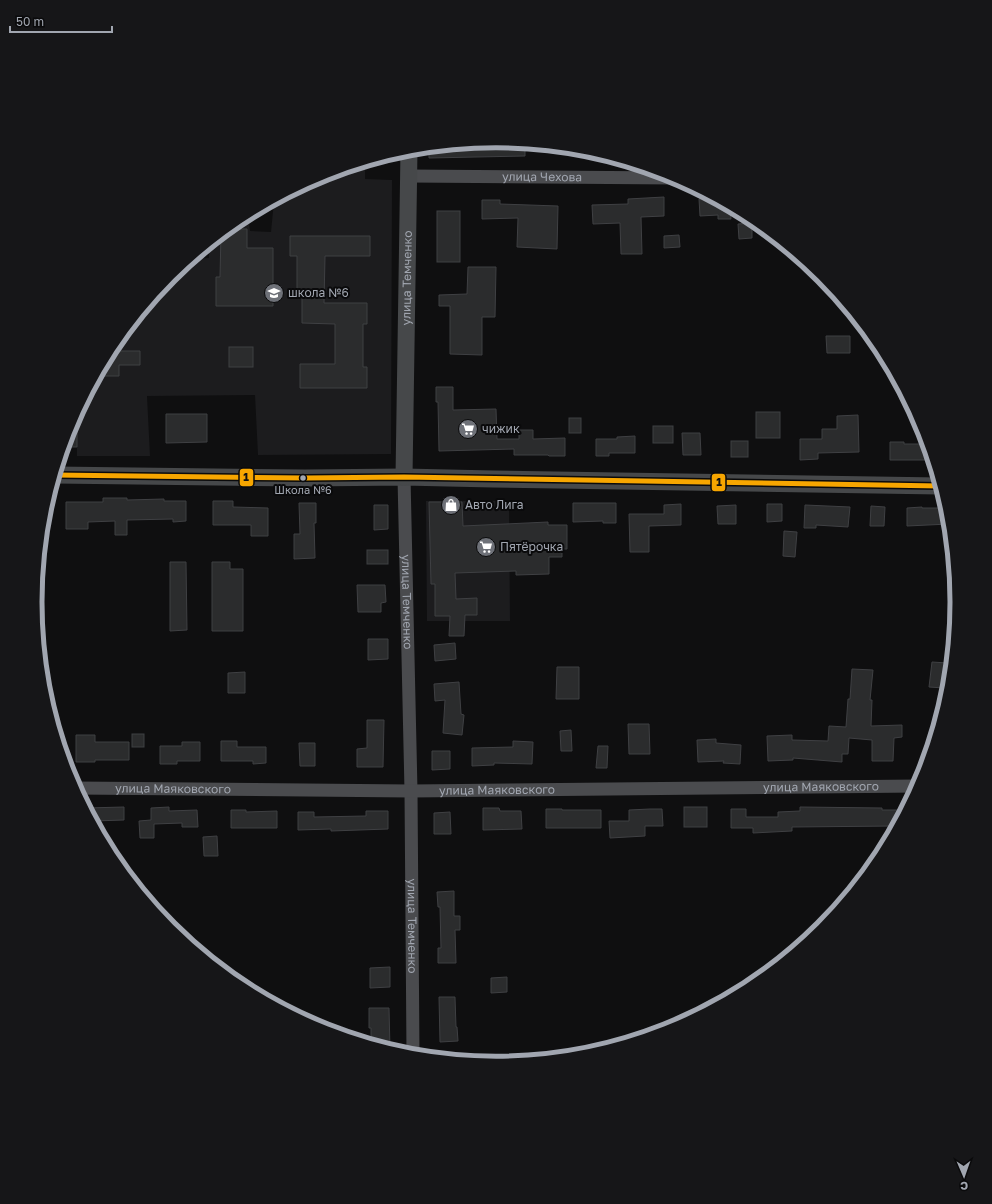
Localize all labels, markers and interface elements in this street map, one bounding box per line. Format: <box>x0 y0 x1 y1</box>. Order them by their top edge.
scale bar <box>10 8 112 34</box>
text: 50 m <box>16 14 44 29</box>
street label: улица Чехова <box>502 169 582 184</box>
street label: улица Темченко <box>398 230 415 326</box>
school or university icon: школа №6 <box>263 282 285 304</box>
place label: школа №6 <box>288 285 349 300</box>
supermarket icon: чижик <box>457 418 479 440</box>
place label: чижик <box>482 421 520 436</box>
line badge: 1 <box>239 468 254 487</box>
text: 1 <box>243 470 249 483</box>
marker: Школа №6 <box>298 473 308 483</box>
line badge: 1 <box>711 473 726 492</box>
text: 1 <box>716 475 722 488</box>
place label: Школа №6 <box>274 483 332 496</box>
shop icon: Авто Лига <box>440 494 462 516</box>
place label: Авто Лига <box>465 497 524 512</box>
supermarket icon: Пятёрочка <box>475 536 497 558</box>
place label: Пятёрочка <box>500 539 563 554</box>
street label: улица Темченко <box>399 554 416 650</box>
street label: улица Маяковского <box>763 778 879 795</box>
street label: улица Маяковского <box>115 780 231 796</box>
street label: улица Маяковского <box>439 782 555 798</box>
street label: улица Темченко <box>405 878 420 973</box>
north arrow <box>944 1156 984 1196</box>
text: С <box>960 1180 968 1193</box>

